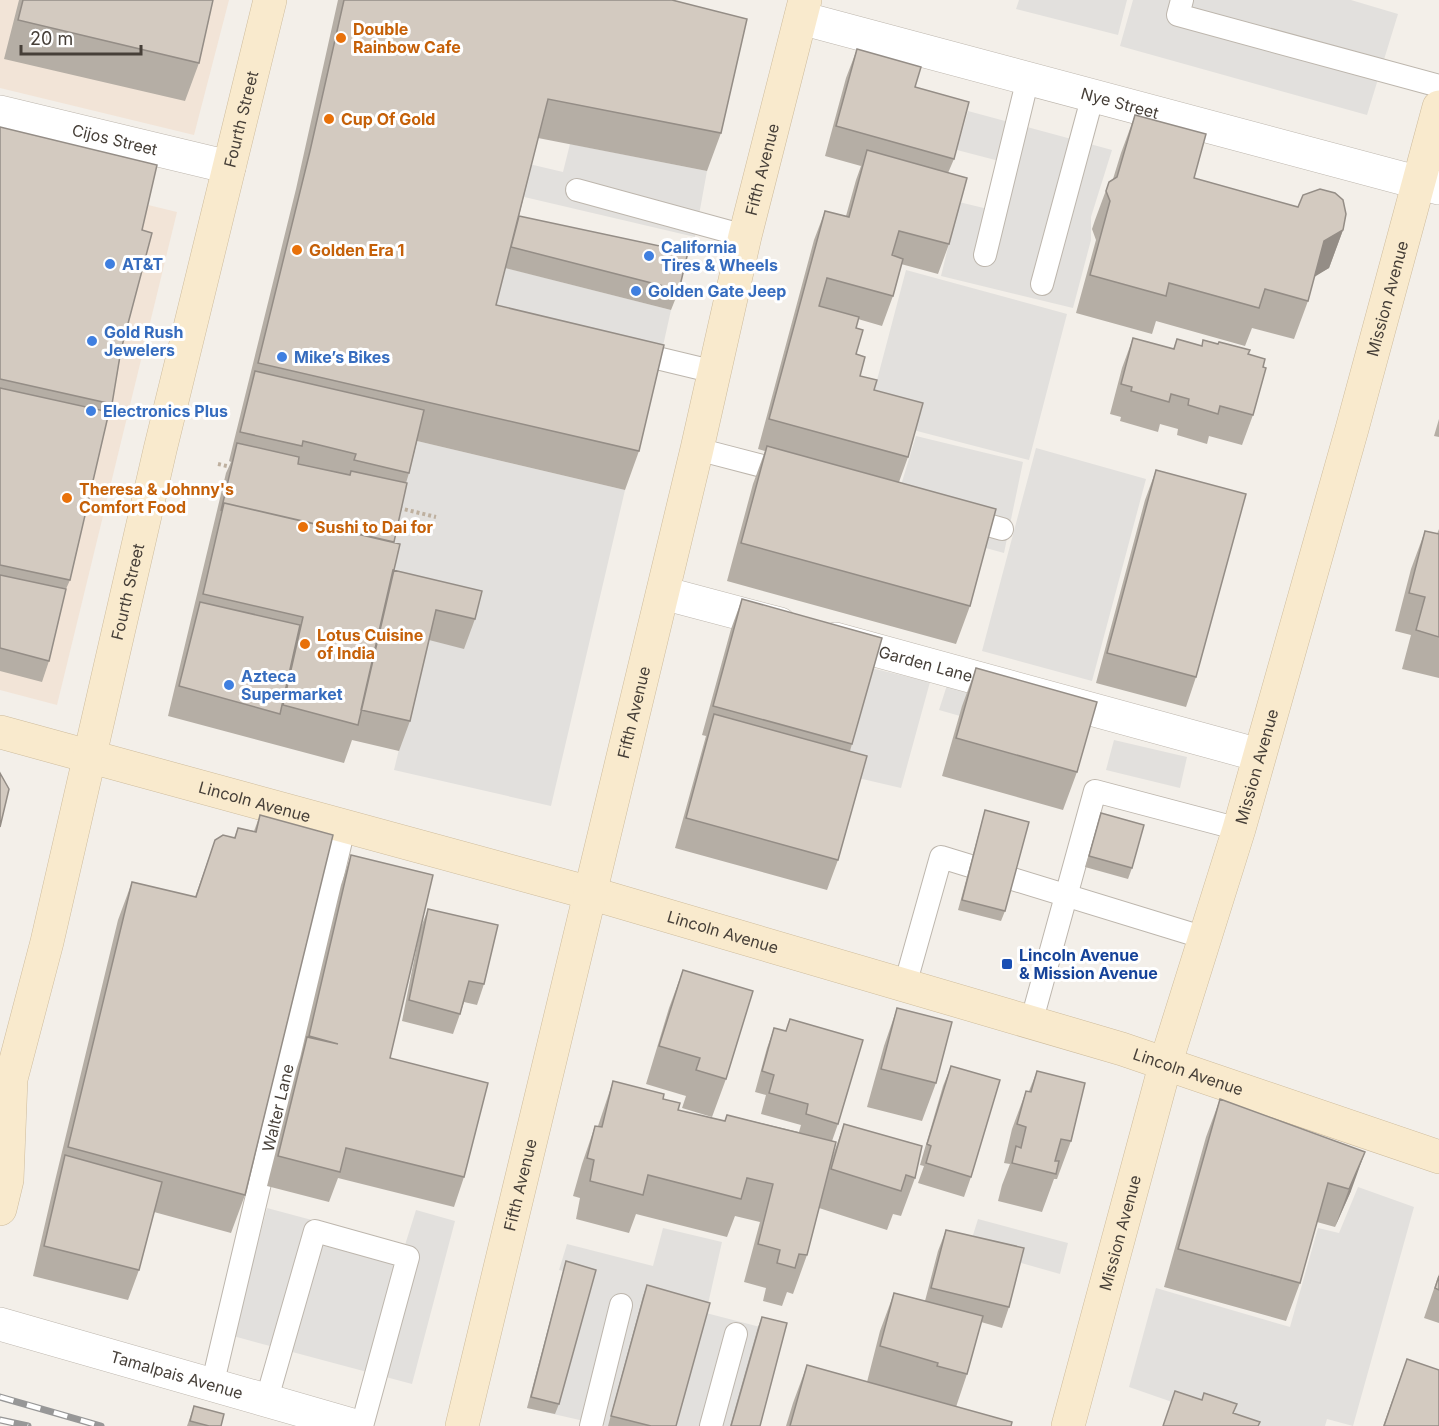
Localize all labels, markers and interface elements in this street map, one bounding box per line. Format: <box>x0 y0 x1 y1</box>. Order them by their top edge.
scale bar <box>21 18 141 56</box>
place label: Double Rainbow Cafe <box>353 19 461 57</box>
text: 20 m <box>30 28 73 49</box>
marker: Double Rainbow Cafe <box>334 31 348 45</box>
street label: Fourth Street <box>219 69 262 169</box>
street label: Nye Street <box>1079 83 1161 123</box>
place label: Cup Of Gold <box>341 109 435 129</box>
marker: Cup Of Gold <box>322 112 336 126</box>
street label: Cijos Street <box>70 120 159 159</box>
street label: Fifth Avenue <box>741 121 783 217</box>
place label: California Tires & Wheels <box>661 237 778 275</box>
street label: Mission Avenue <box>1362 238 1412 358</box>
place label: Golden Era 1 <box>309 240 405 260</box>
marker: Golden Era 1 <box>290 243 304 257</box>
marker: California Tires & Wheels <box>642 249 656 263</box>
place label: AT&T <box>122 254 164 274</box>
marker: AT&T <box>103 257 117 271</box>
place label: Golden Gate Jeep <box>648 281 786 301</box>
marker: Golden Gate Jeep <box>629 284 643 298</box>
place label: Gold Rush Jewelers <box>104 322 183 360</box>
marker: Gold Rush Jewelers <box>85 334 99 348</box>
place label: Mike’s Bikes <box>294 347 390 367</box>
marker: Mike’s Bikes <box>275 350 289 364</box>
place label: Electronics Plus <box>103 401 228 421</box>
marker: Electronics Plus <box>84 404 98 418</box>
place label: Theresa & Johnny's Comfort Food <box>79 479 234 517</box>
marker: Theresa & Johnny's Comfort Food <box>60 491 74 505</box>
place label: Sushi to Dai for <box>315 517 434 537</box>
marker: Sushi to Dai for <box>296 520 310 534</box>
street label: Fourth Street <box>107 541 148 642</box>
place label: Lotus Cuisine of India <box>317 625 423 663</box>
marker: Lotus Cuisine of India <box>298 637 312 651</box>
street label: Garden Lane <box>876 641 975 686</box>
street label: Fifth Avenue <box>613 664 654 760</box>
place label: Azteca Supermarket <box>241 666 343 704</box>
marker: Azteca Supermarket <box>222 678 236 692</box>
street label: Mission Avenue <box>1231 707 1282 826</box>
street label: Lincoln Avenue <box>197 777 313 826</box>
street label: Lincoln Avenue <box>665 906 781 958</box>
place label: Lincoln Avenue & Mission Avenue <box>1019 945 1158 983</box>
marker: Lincoln Avenue & Mission Avenue <box>1000 957 1014 971</box>
street label: Lincoln Avenue <box>1131 1044 1246 1100</box>
street label: Walter Lane <box>258 1062 298 1154</box>
street label: Fifth Avenue <box>499 1137 541 1233</box>
street label: Mission Avenue <box>1095 1173 1145 1293</box>
street label: Tamalpais Avenue <box>108 1346 245 1403</box>

